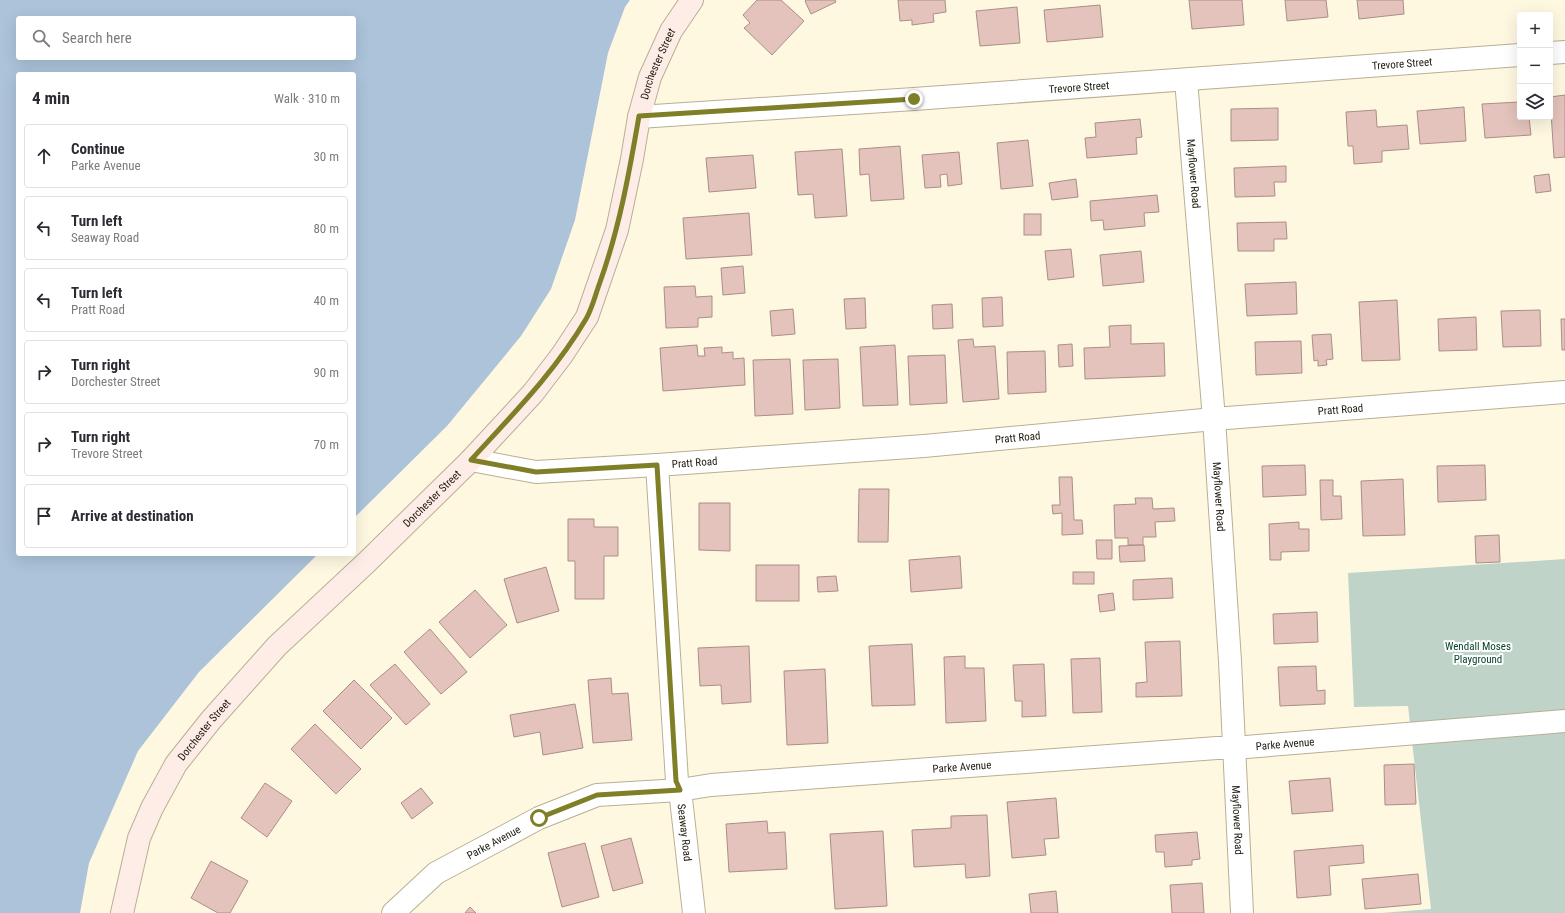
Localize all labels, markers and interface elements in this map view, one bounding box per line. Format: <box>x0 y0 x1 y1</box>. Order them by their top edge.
map controls <box>1517 12 1553 120</box>
button: + <box>1517 12 1553 48</box>
search box <box>16 16 356 60</box>
street label: Dorchester Street <box>638 26 678 101</box>
icon: search <box>30 27 52 49</box>
text: Search here <box>62 29 132 47</box>
button: − <box>1517 48 1553 84</box>
street label: Trevore Street <box>1371 55 1433 73</box>
street label: Trevore Street <box>1048 79 1110 96</box>
button: layers <box>1517 84 1553 120</box>
text: 4 min <box>32 88 70 108</box>
route end <box>905 90 923 108</box>
text: Walk · 310 m <box>274 91 340 106</box>
street label: Mayflower Road <box>1184 139 1203 209</box>
text: Continue <box>71 140 125 158</box>
icon: ahead <box>33 145 55 167</box>
text: 30 m <box>313 149 339 164</box>
text: Parke Avenue <box>71 158 141 173</box>
text: Turn left <box>71 212 122 230</box>
icon: left <box>33 217 55 239</box>
text: 80 m <box>313 221 339 236</box>
text: Seaway Road <box>71 230 139 245</box>
text: Turn left <box>71 284 122 302</box>
icon: left <box>33 289 55 311</box>
text: 40 m <box>313 293 339 308</box>
text: Pratt Road <box>71 302 125 317</box>
text: Turn right <box>71 356 130 374</box>
icon: right <box>33 361 55 383</box>
text: 90 m <box>313 365 339 380</box>
text: Dorchester Street <box>71 374 160 389</box>
street label: Pratt Road <box>1317 402 1364 418</box>
text: Turn right <box>71 428 130 446</box>
street label: Pratt Road <box>994 429 1041 446</box>
icon: right <box>33 433 55 455</box>
text: 70 m <box>313 437 339 452</box>
text: Trevore Street <box>71 446 143 461</box>
street label: Pratt Road <box>671 455 718 471</box>
street label: Mayflower Road <box>1210 462 1227 532</box>
street label: Dorchester Street <box>401 468 464 530</box>
icon: arrive <box>33 505 55 527</box>
text: Arrive at destination <box>71 507 194 525</box>
park label: Wendall Moses Playground <box>1445 640 1511 666</box>
street label: Dorchester Street <box>175 697 233 763</box>
street label: Parke Avenue <box>1255 735 1315 753</box>
street label: Parke Avenue <box>932 759 992 776</box>
street label: Mayflower Road <box>1229 785 1245 855</box>
street label: Seaway Road <box>675 803 694 862</box>
route start <box>530 809 548 827</box>
street label: Parke Avenue <box>465 823 523 862</box>

